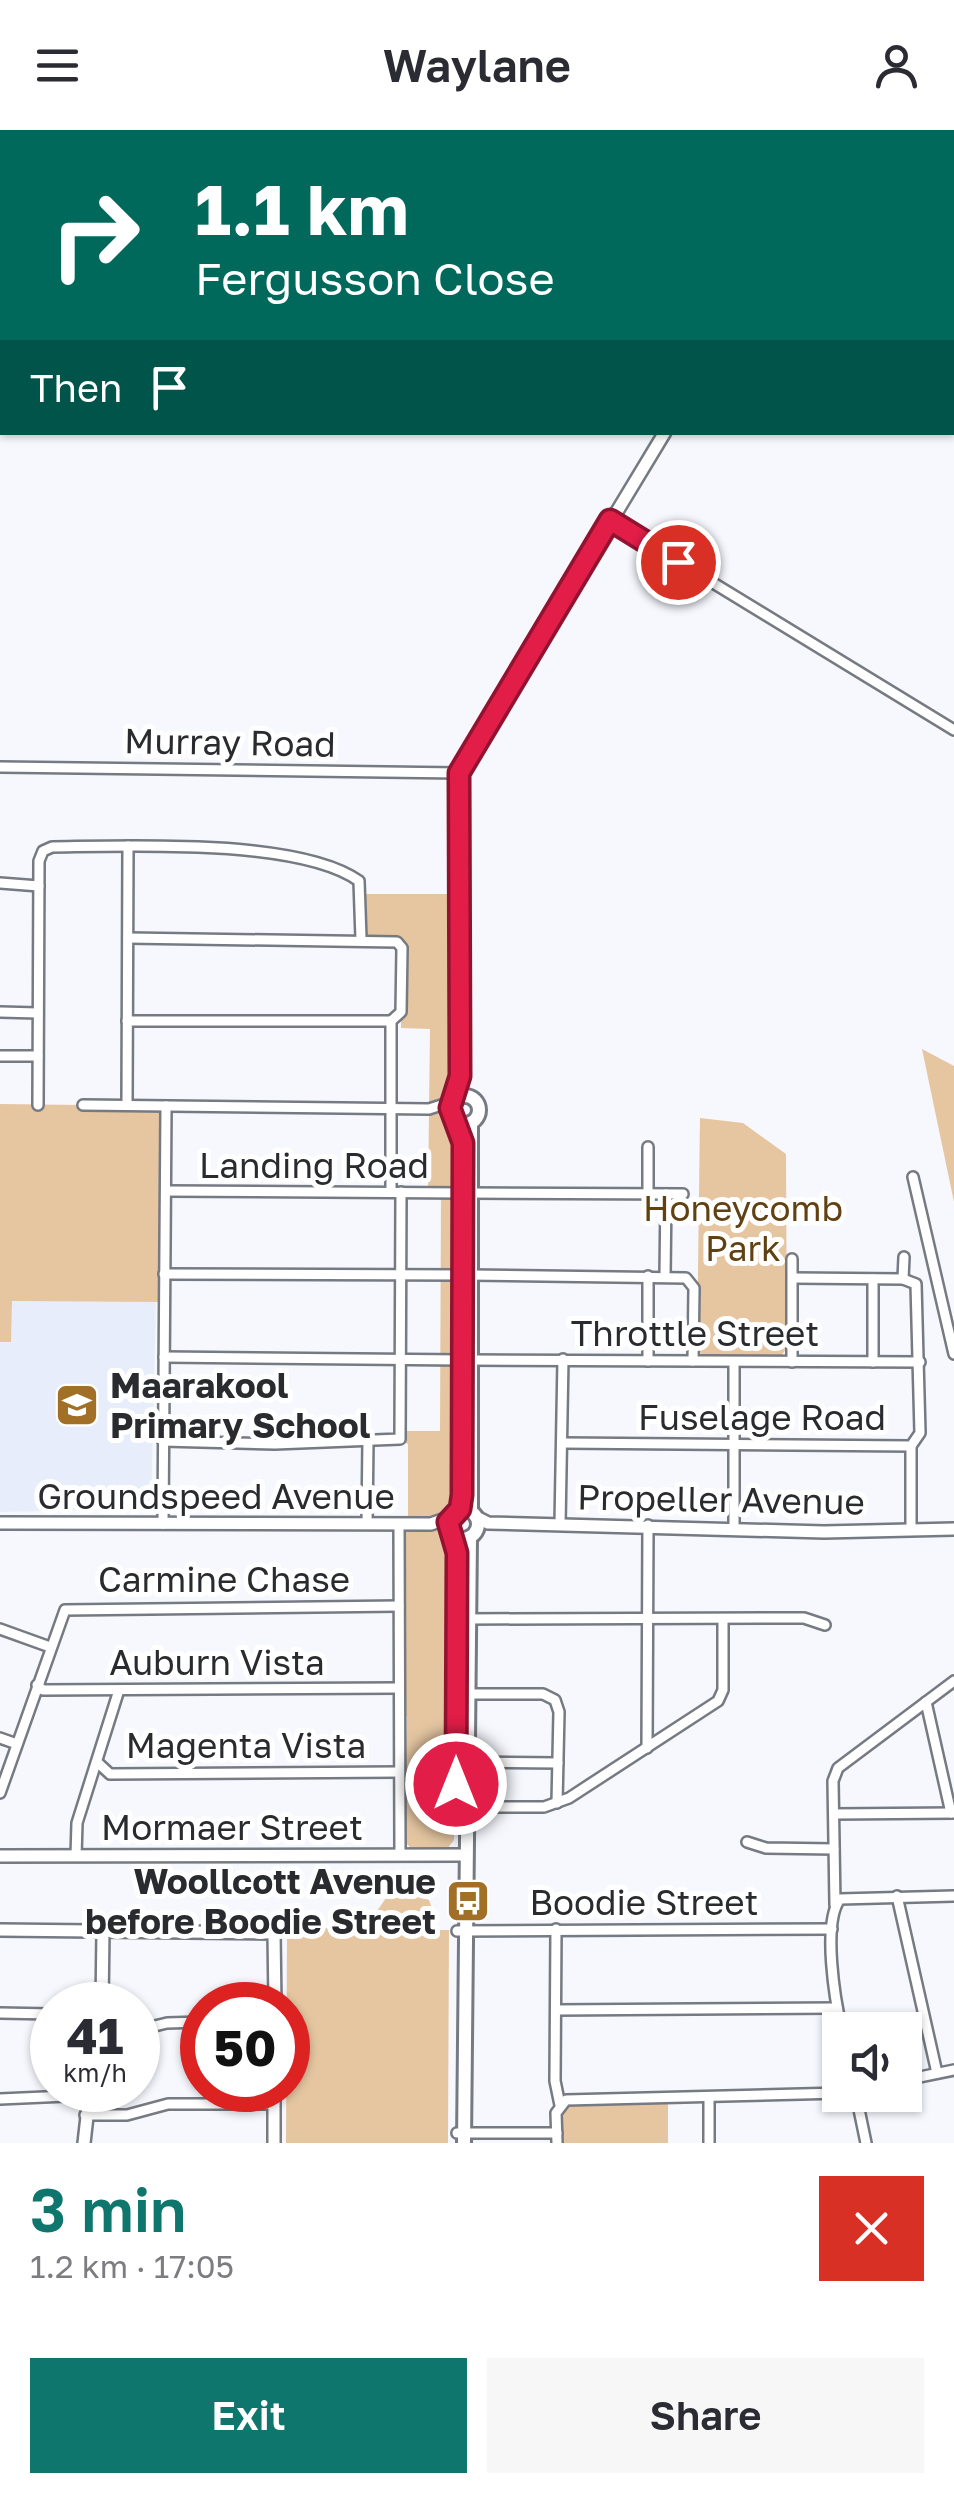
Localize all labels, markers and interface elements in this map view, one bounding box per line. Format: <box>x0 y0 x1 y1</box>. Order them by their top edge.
icon: menu <box>30 38 85 93</box>
text: Waylane <box>383 38 571 92</box>
icon: person <box>869 38 924 93</box>
text: 1.1 km <box>195 166 409 250</box>
icon: right <box>30 170 160 300</box>
text: Fergusson Close <box>195 251 555 305</box>
icon: arrive <box>142 360 197 415</box>
text: Then <box>30 365 122 410</box>
pin <box>636 520 721 605</box>
icon: arrive <box>651 535 706 590</box>
street label: Murray Road <box>124 719 336 765</box>
street label: Landing Road <box>199 1144 429 1186</box>
park label: Honeycomb Park <box>643 1187 843 1269</box>
street label: Throttle Street <box>571 1312 819 1354</box>
place label: Maarakool Primary School <box>110 1364 371 1446</box>
school or university icon: Maarakool Primary School <box>54 1382 100 1428</box>
street label: Fuselage Road <box>638 1396 886 1438</box>
street label: Groundspeed Avenue <box>37 1475 395 1517</box>
street label: Propeller Avenue <box>577 1475 865 1523</box>
street label: Carmine Chase <box>98 1558 350 1600</box>
street label: Auburn Vista <box>109 1641 325 1683</box>
street label: Magenta Vista <box>126 1724 366 1766</box>
position arrow <box>404 1732 508 1836</box>
street label: Mormaer Street <box>101 1806 363 1848</box>
place label: Woollcott Avenue before Boodie Street <box>85 1860 436 1942</box>
bus stop icon: Woollcott Avenue before Boodie Street <box>445 1878 491 1924</box>
street label: Boodie Street <box>529 1881 759 1923</box>
speed limit sign: 50 <box>180 1982 310 2112</box>
text: 41 <box>66 2005 123 2065</box>
map controls <box>822 2012 922 2112</box>
button: sound <box>822 2012 922 2112</box>
text: km/h <box>63 2057 127 2088</box>
text: 3 min <box>30 2173 186 2245</box>
button: close <box>819 2176 924 2281</box>
text: 1.2 km · 17:05 <box>30 2247 234 2285</box>
button: Exit <box>30 2358 467 2473</box>
button: Share <box>487 2358 924 2473</box>

